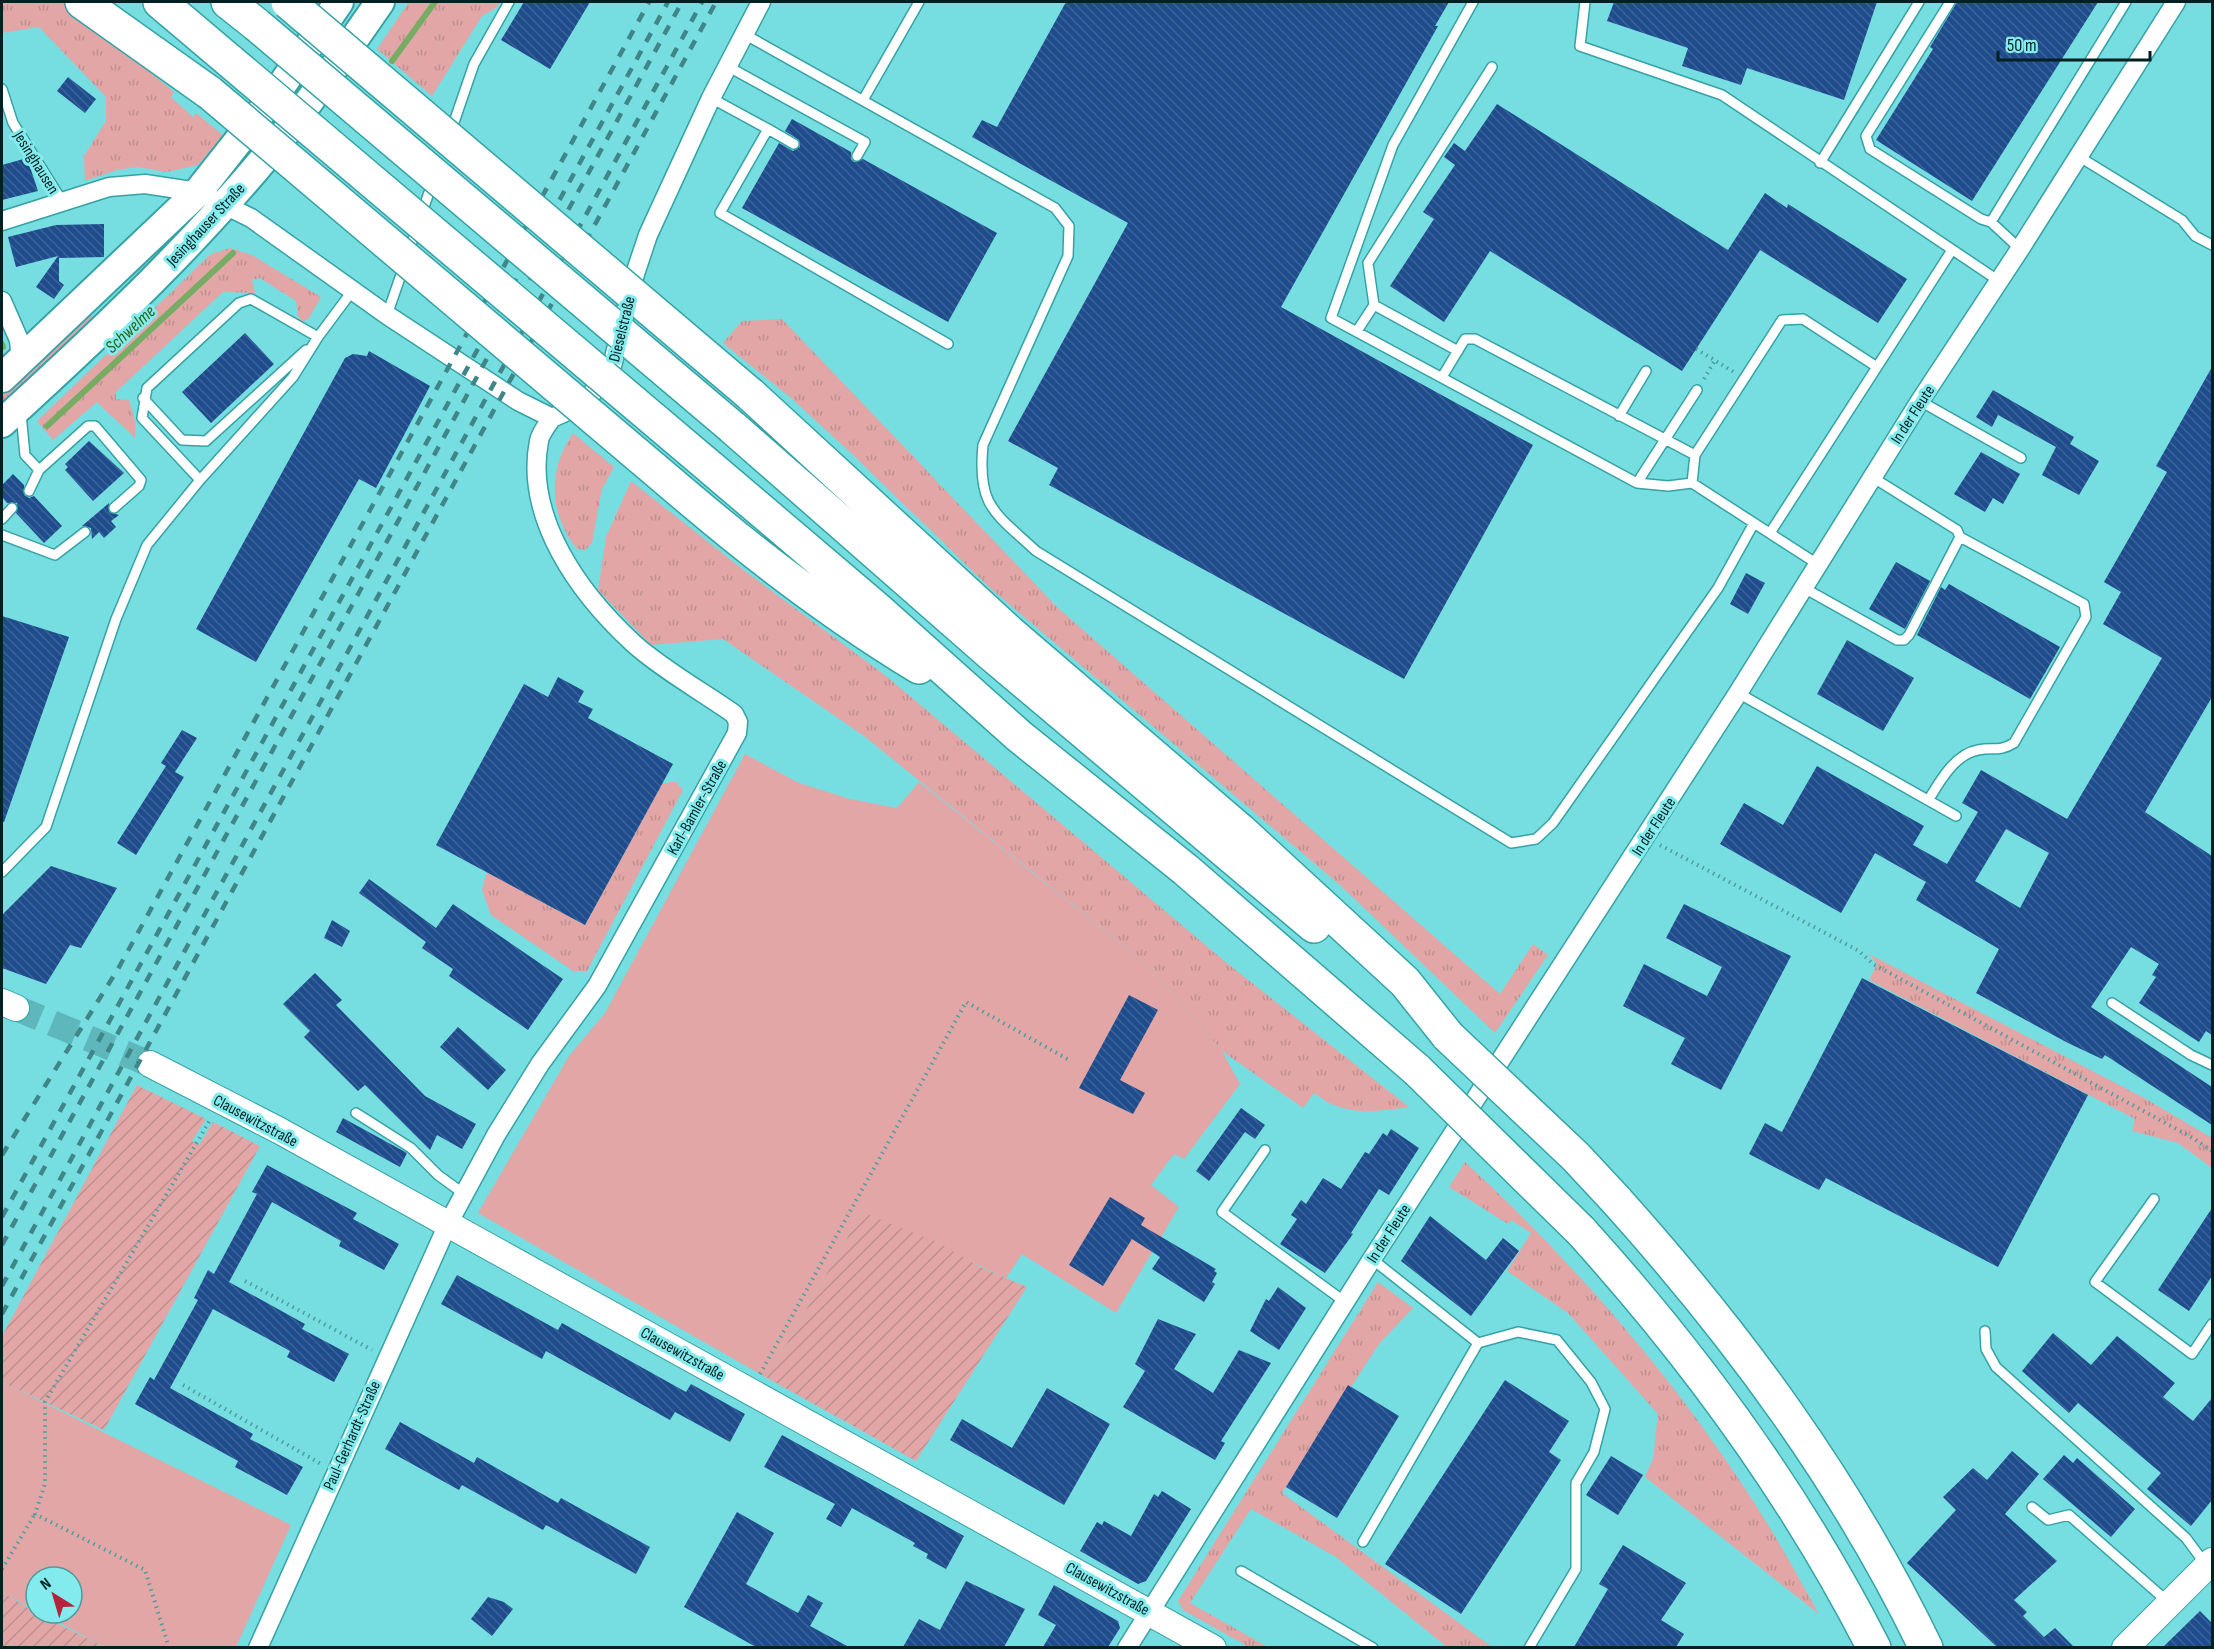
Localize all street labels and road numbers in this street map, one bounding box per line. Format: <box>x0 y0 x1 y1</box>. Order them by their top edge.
street label: Jesinghausen <box>8 127 62 198</box>
street label: Jesinghauser Straße <box>162 180 249 271</box>
street label: Dieselstraße <box>605 295 640 364</box>
street label: In der Fleute <box>1887 382 1939 448</box>
street label: Karl-Bamler-Straße <box>663 757 731 858</box>
street label: In der Fleute <box>1628 794 1680 860</box>
street label: Clausewitzstraße <box>210 1091 301 1151</box>
street label: In der Fleute <box>1363 1201 1415 1267</box>
street label: Clausewitzstraße <box>637 1324 727 1385</box>
street label: Paul-Gerhardt-Straße <box>320 1378 385 1493</box>
street label: Clausewitzstraße <box>1062 1559 1152 1620</box>

